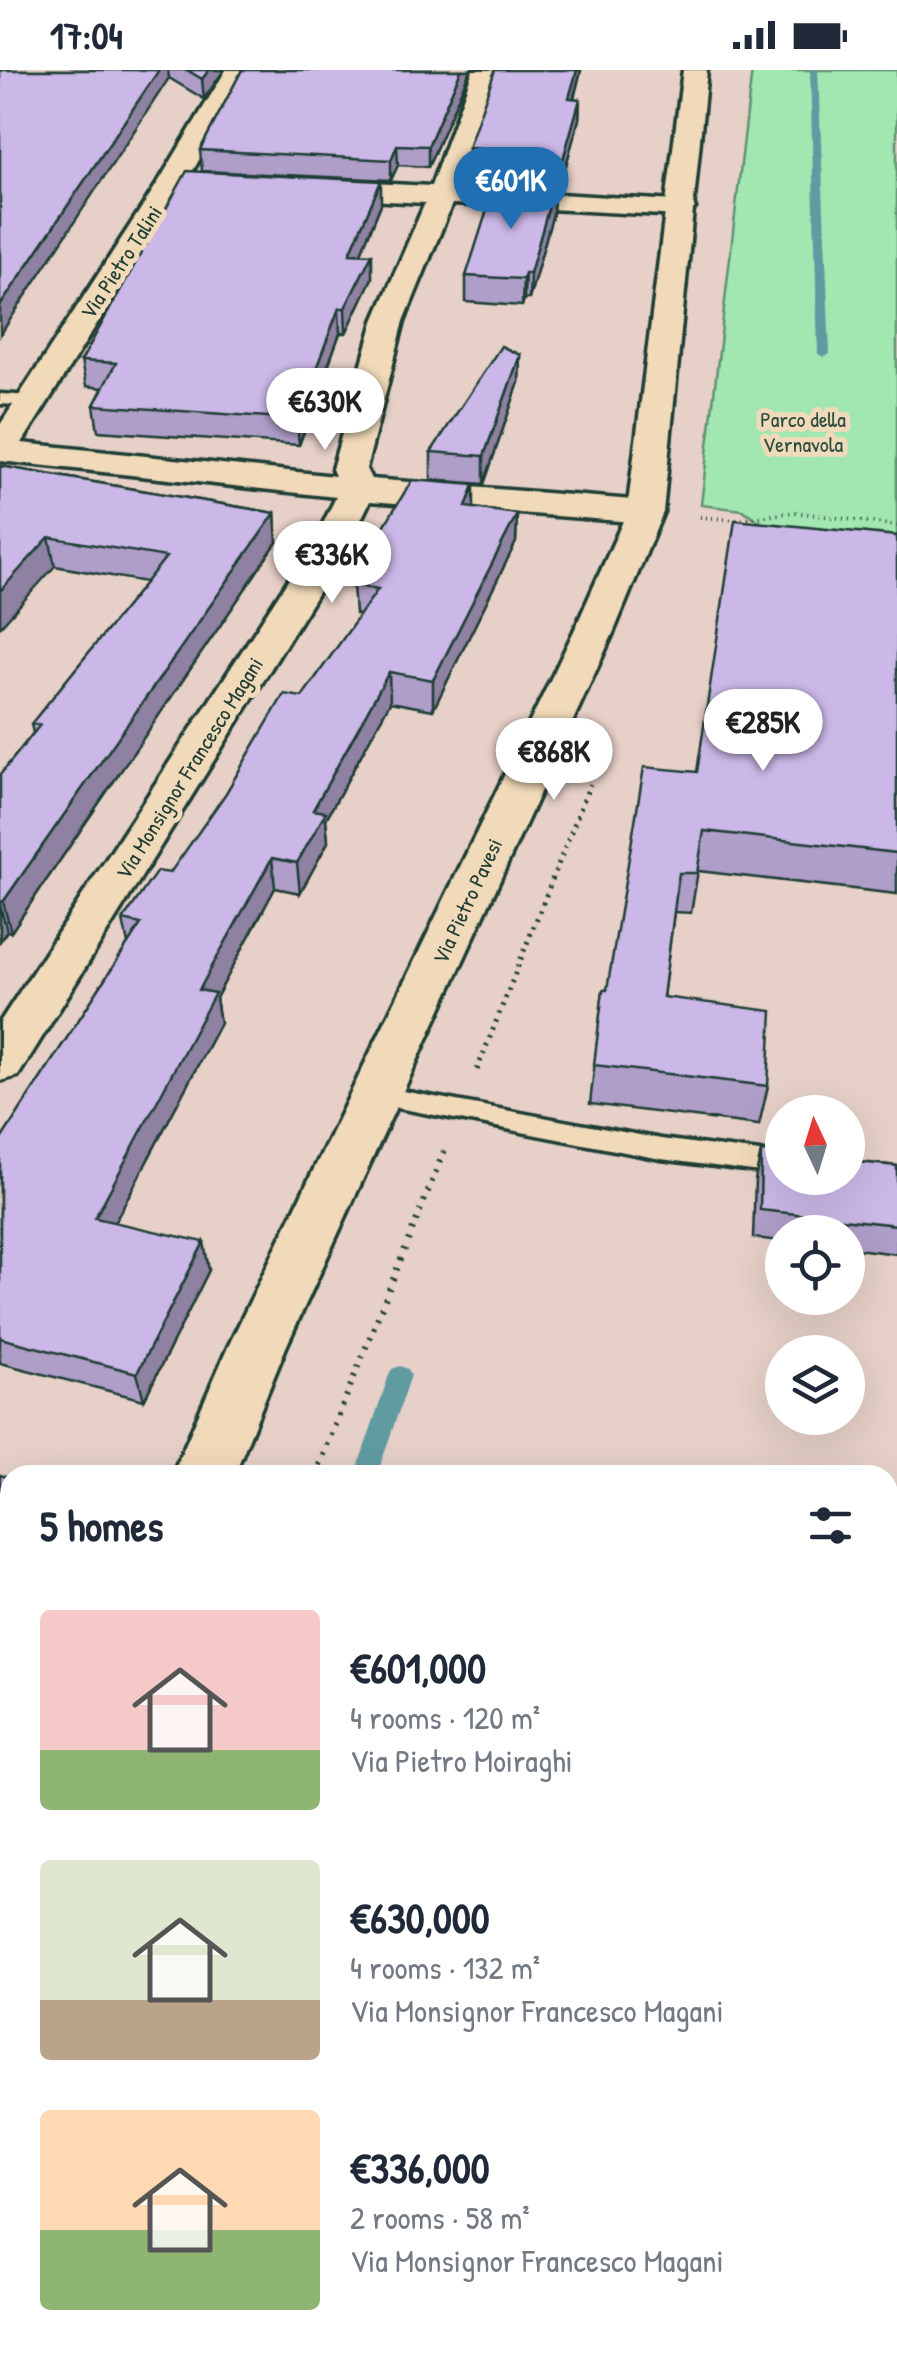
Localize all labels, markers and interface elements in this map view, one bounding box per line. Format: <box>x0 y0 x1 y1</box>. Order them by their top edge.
text: 17:04 <box>50 9 123 61</box>
pin: €601K <box>441 147 581 232</box>
text: €601K <box>476 158 546 201</box>
street label: Via Pietro Talini <box>73 199 169 325</box>
pin: €630K <box>255 368 395 453</box>
text: €630K <box>288 379 362 422</box>
park label: Parco della Vernavola <box>760 404 846 459</box>
pin: €336K <box>262 521 402 606</box>
text: €336K <box>295 532 369 575</box>
street label: Via Monsignor Francesco Magani <box>108 651 270 885</box>
pin: €285K <box>693 689 833 774</box>
text: €285K <box>726 700 800 743</box>
pin: €868K <box>484 718 624 803</box>
text: €868K <box>518 729 590 772</box>
street label: Via Pietro Pavesi <box>425 833 509 969</box>
north arrow <box>765 1095 865 1195</box>
map controls <box>765 1095 865 1435</box>
button: locate <box>765 1215 865 1315</box>
button: layers <box>765 1335 865 1435</box>
text: 5 homes <box>40 1497 163 1554</box>
icon: filters <box>803 1498 858 1553</box>
text: €601,000 <box>350 1639 486 1696</box>
icon: home <box>120 1650 240 1770</box>
text: 4 rooms · 120 m² <box>350 1696 540 1739</box>
text: Via Pietro Moiraghi <box>350 1739 573 1782</box>
text: €630,000 <box>350 1889 490 1946</box>
icon: home <box>120 1900 240 2020</box>
text: 4 rooms · 132 m² <box>350 1946 540 1989</box>
text: Via Monsignor Francesco Magani <box>350 1989 724 2032</box>
text: €336,000 <box>350 2139 490 2196</box>
icon: home <box>120 2150 240 2270</box>
text: 2 rooms · 58 m² <box>350 2196 530 2239</box>
text: Via Monsignor Francesco Magani <box>350 2239 724 2282</box>

